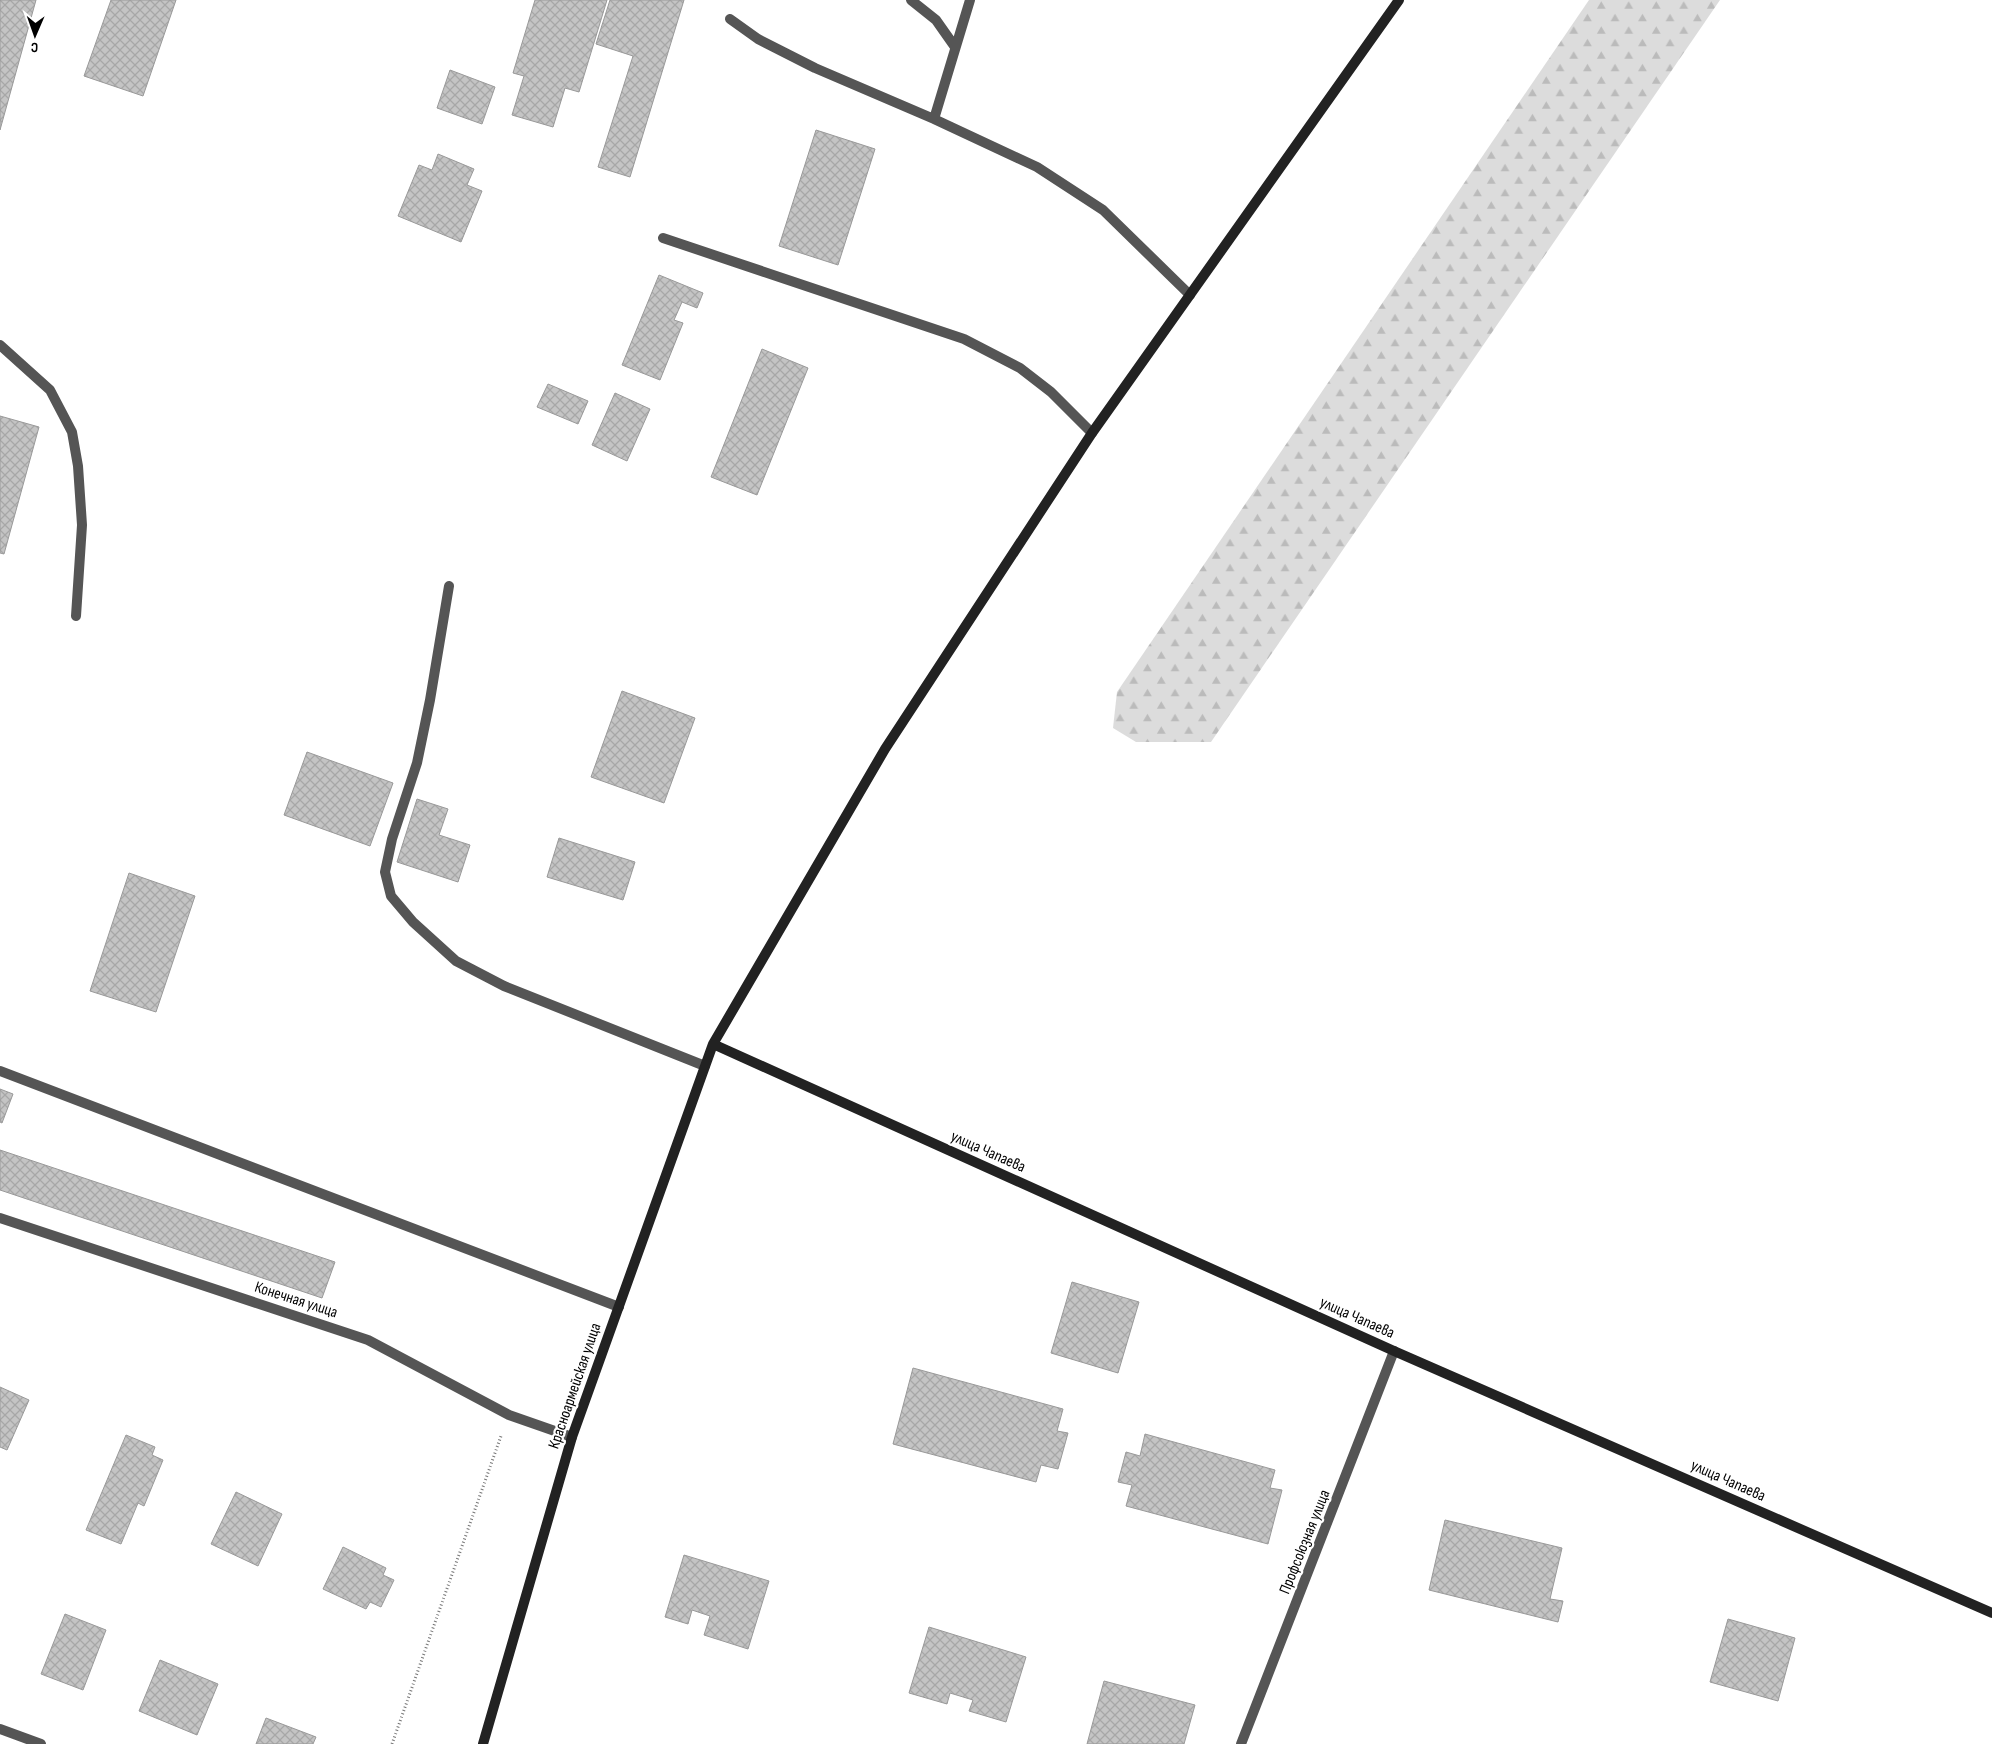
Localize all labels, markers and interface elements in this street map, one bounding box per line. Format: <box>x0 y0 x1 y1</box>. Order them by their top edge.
north arrow <box>10 10 60 60</box>
text: С <box>31 39 38 56</box>
street label: улица Чапаева <box>948 1127 1028 1177</box>
street label: Конечная улица <box>252 1278 340 1322</box>
street label: улица Чапаева <box>1317 1293 1397 1343</box>
street label: Красноармейская улица <box>545 1321 605 1451</box>
street label: улица Чапаева <box>1688 1456 1768 1506</box>
street label: Профсоюзная улица <box>1275 1487 1335 1597</box>

